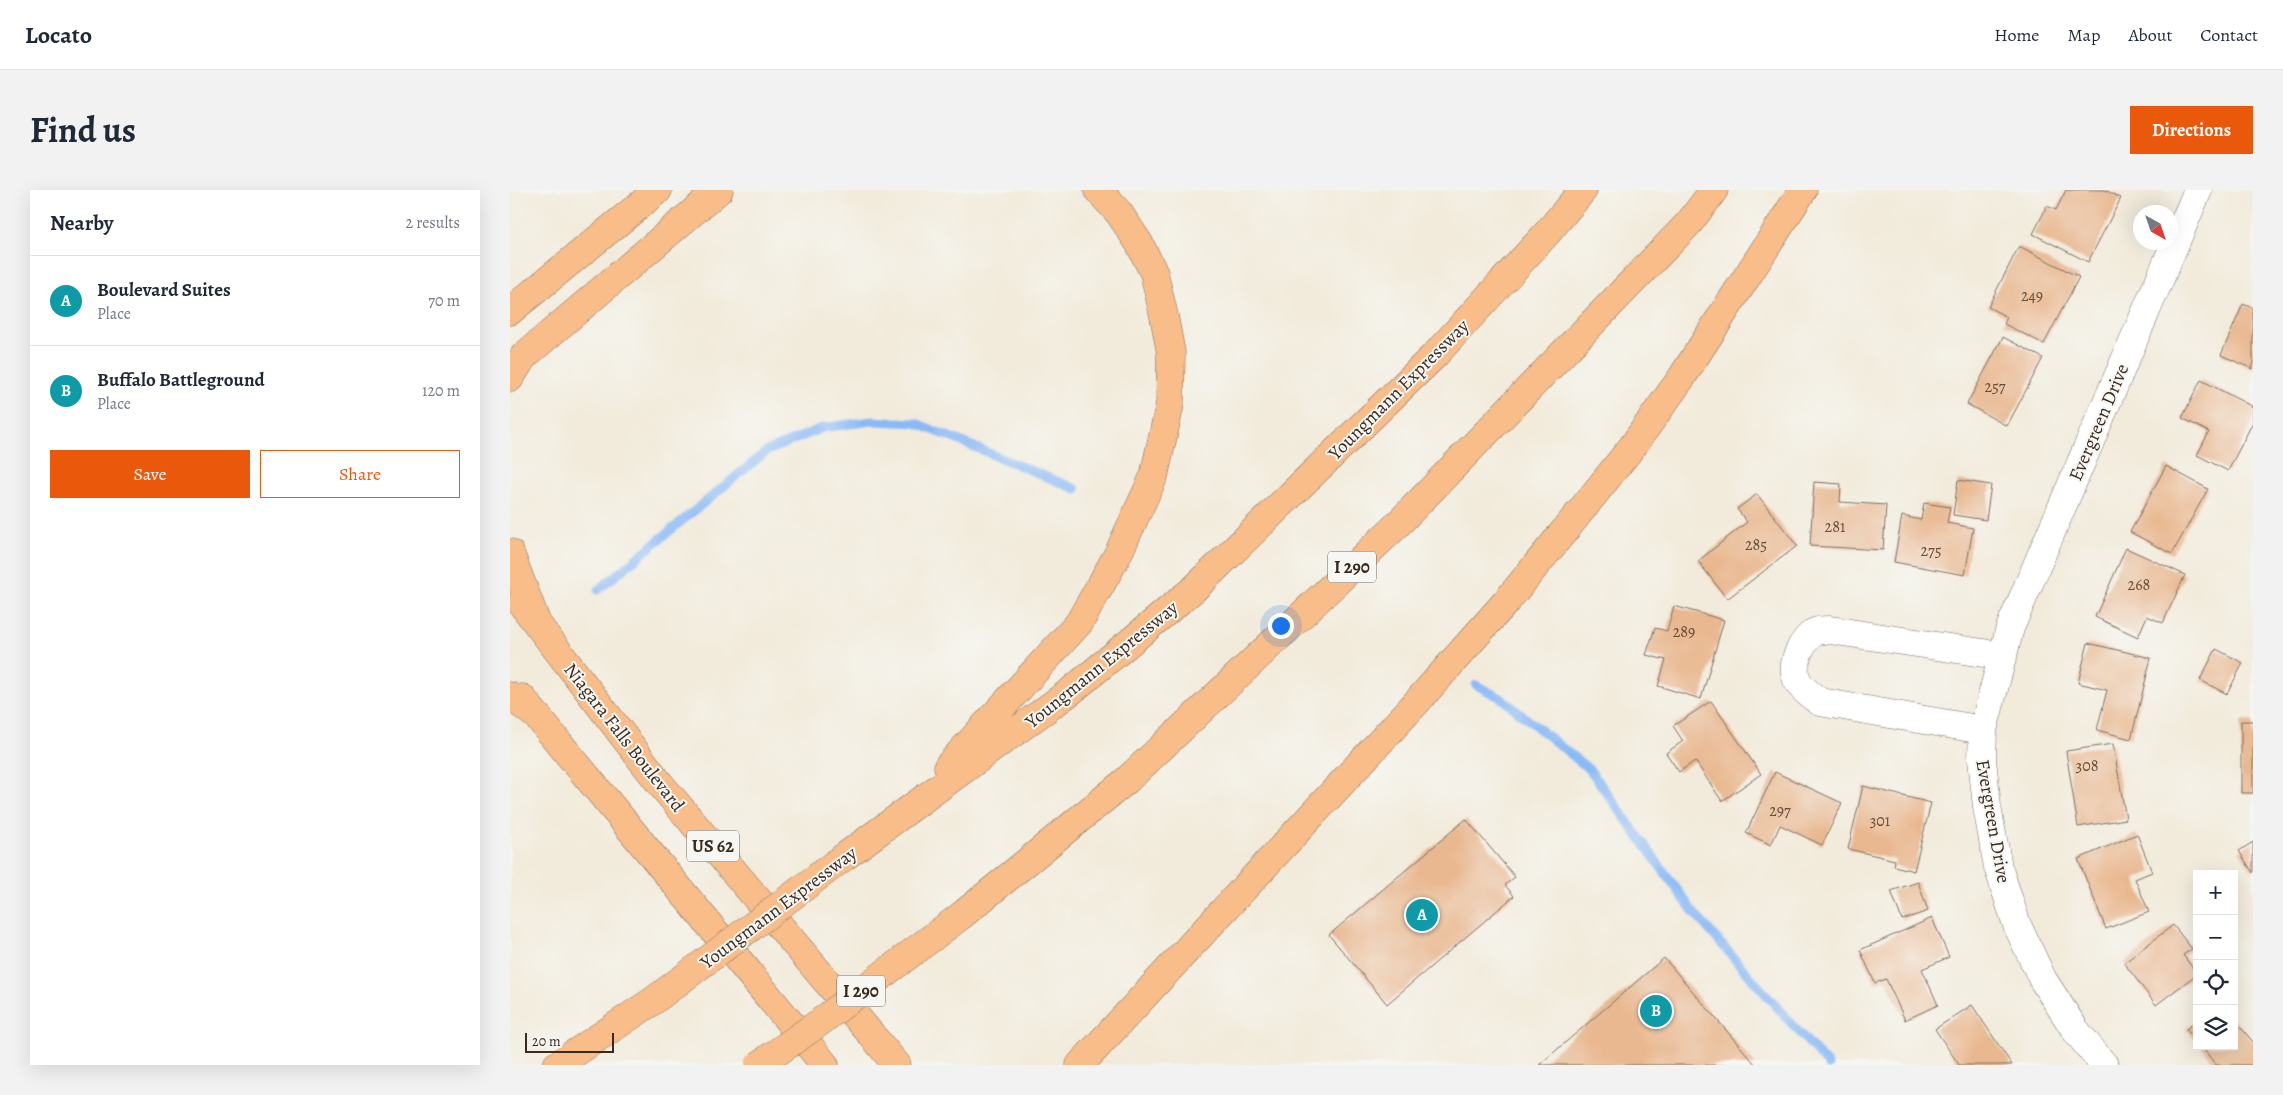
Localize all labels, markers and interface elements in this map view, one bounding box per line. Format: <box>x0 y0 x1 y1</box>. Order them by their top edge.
text: Locato <box>25 19 92 51</box>
text: Home <box>1994 23 2039 47</box>
text: Map <box>2067 23 2100 47</box>
text: About <box>2128 23 2172 47</box>
text: Contact <box>2200 23 2258 47</box>
text: Find us <box>30 106 136 154</box>
button: Directions <box>2130 106 2253 154</box>
north arrow <box>2133 205 2178 250</box>
text: Nearby <box>50 209 113 237</box>
text: 2 results <box>405 212 460 234</box>
text: Boulevard Suites <box>97 277 231 303</box>
house number: 249 <box>2021 285 2043 307</box>
text: A <box>61 290 71 312</box>
text: 70 m <box>428 290 460 312</box>
text: Place <box>97 303 131 325</box>
street label: Youngmann Expressway <box>1322 313 1475 467</box>
street label: Evergreen Drive <box>2063 360 2135 485</box>
text: Buffalo Battleground <box>97 367 265 393</box>
house number: 257 <box>1984 376 2006 398</box>
text: B <box>61 380 71 402</box>
text: 120 m <box>422 380 460 402</box>
text: Place <box>97 393 131 415</box>
button: Save <box>50 450 250 498</box>
button: Share <box>260 450 460 498</box>
house number: 281 <box>1825 516 1846 538</box>
house number: 285 <box>1745 534 1767 556</box>
house number: 275 <box>1920 540 1942 562</box>
road number: I 290 <box>1328 552 1376 582</box>
house number: 268 <box>2128 574 2150 596</box>
street label: Youngmann Expressway <box>1019 595 1184 735</box>
your location <box>1268 613 1294 639</box>
house number: 289 <box>1673 621 1695 643</box>
street label: Niagara Falls Boulevard <box>558 658 691 818</box>
house number: 308 <box>2076 755 2098 777</box>
street label: Evergreen Drive <box>1969 757 2017 885</box>
house number: 297 <box>1769 800 1791 822</box>
house number: 301 <box>1870 810 1891 832</box>
road number: US 62 <box>687 830 739 861</box>
street label: Youngmann Expressway <box>694 840 863 976</box>
map controls <box>2193 870 2238 1050</box>
button: + <box>2193 870 2238 915</box>
pin: A <box>1406 896 1438 934</box>
button: − <box>2193 915 2238 960</box>
button: locate <box>2193 960 2238 1005</box>
road number: I 290 <box>837 976 885 1006</box>
pin: B <box>1640 992 1672 1030</box>
button: layers <box>2193 1005 2238 1050</box>
scale bar <box>525 1030 614 1053</box>
text: 20 m <box>532 1032 561 1051</box>

